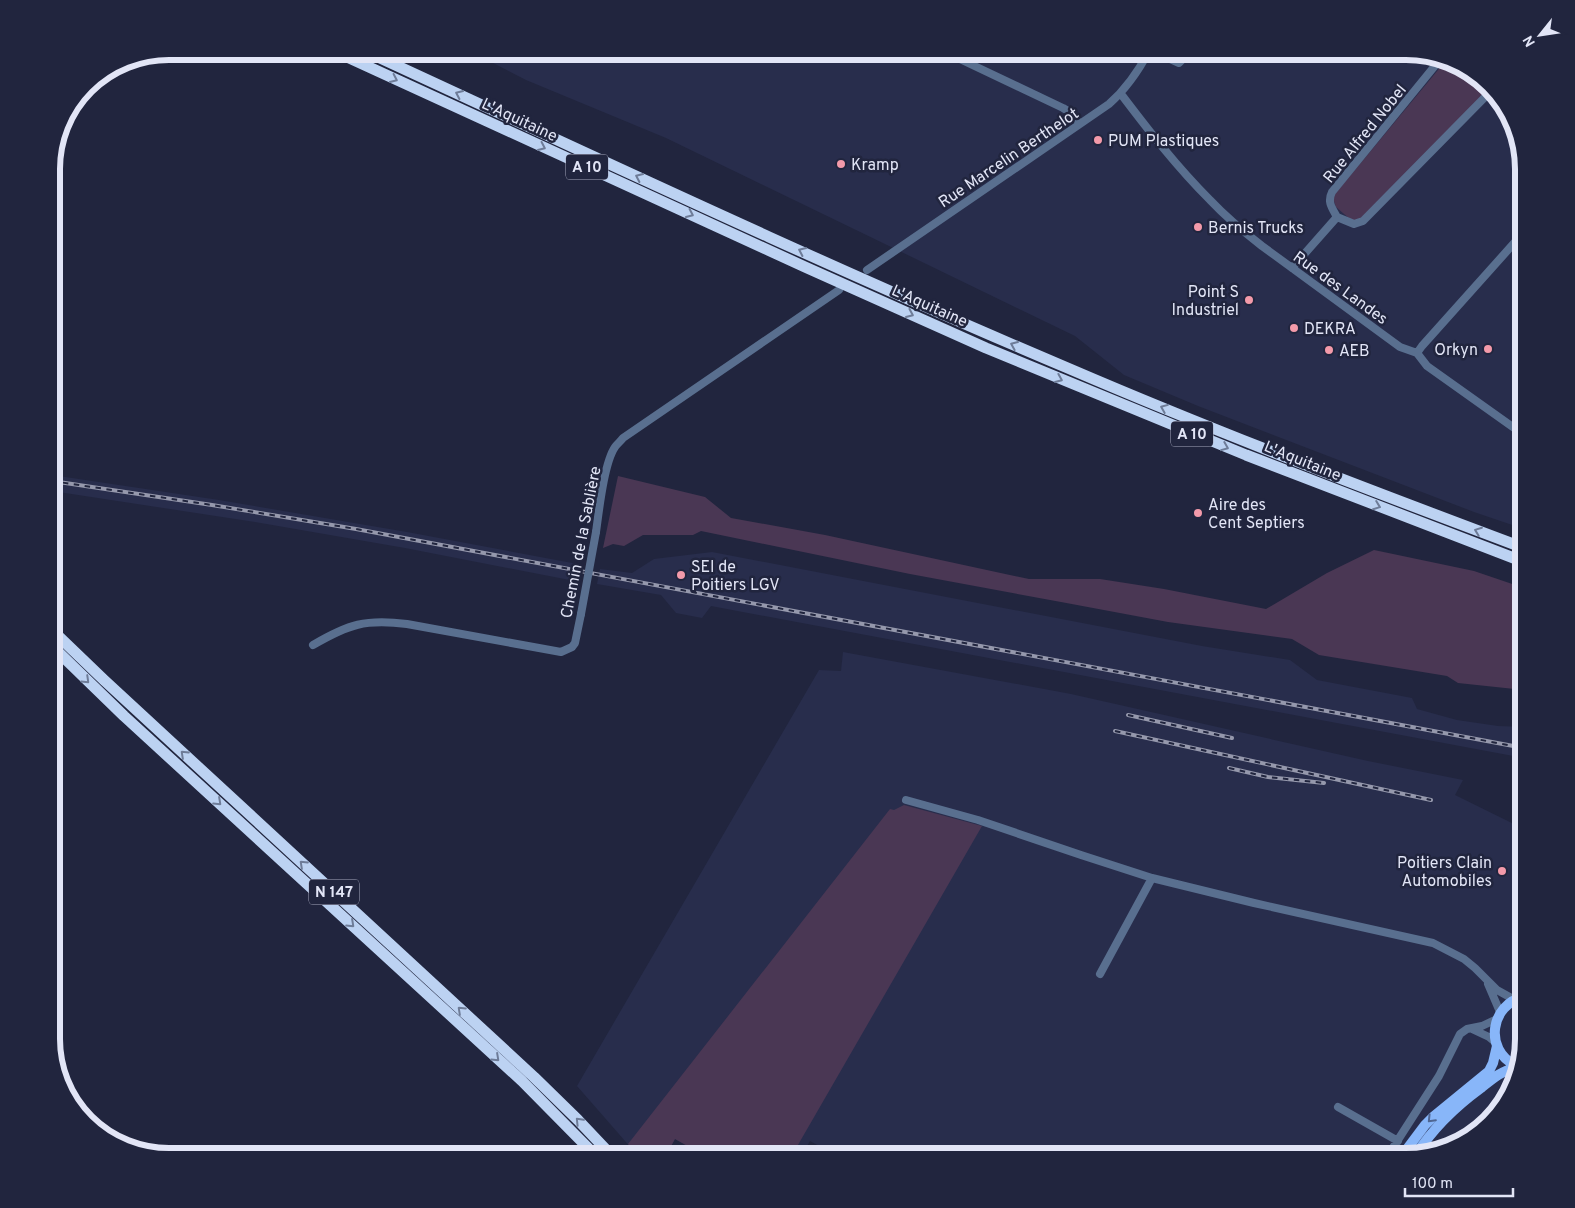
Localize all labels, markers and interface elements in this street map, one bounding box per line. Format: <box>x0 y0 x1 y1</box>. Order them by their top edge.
north arrow <box>1515 10 1565 60</box>
text: N <box>1520 32 1540 49</box>
one-way arrow <box>389 72 398 83</box>
street label: Rue Alfred Nobel <box>1320 81 1411 188</box>
one-way arrow <box>455 90 464 101</box>
street label: L'Aquitaine <box>478 95 560 147</box>
street label: Rue Marcelin Berthelot <box>935 104 1083 213</box>
place label: PUM Plastiques <box>1108 132 1219 152</box>
marker: PUM Plastiques <box>1092 134 1104 146</box>
one-way arrow <box>537 140 546 151</box>
road number: A 10 <box>566 154 608 180</box>
place label: Kramp <box>851 156 899 176</box>
marker: Kramp <box>835 158 847 170</box>
one-way arrow <box>635 172 644 183</box>
one-way arrow <box>685 208 694 218</box>
place label: Bernis Trucks <box>1208 219 1304 239</box>
marker: Bernis Trucks <box>1192 221 1204 233</box>
one-way arrow <box>798 247 807 258</box>
street label: Rue des Landes <box>1289 248 1391 330</box>
street label: L'Aquitaine <box>888 281 970 333</box>
place label: Point S Industriel <box>1171 283 1239 321</box>
marker: Point S Industriel <box>1243 294 1255 306</box>
one-way arrow <box>905 308 914 318</box>
place label: DEKRA <box>1304 320 1356 340</box>
marker: DEKRA <box>1288 322 1300 334</box>
one-way arrow <box>1010 341 1019 352</box>
place label: Orkyn <box>1434 341 1478 361</box>
place label: AEB <box>1339 342 1370 362</box>
marker: Orkyn <box>1482 343 1494 355</box>
marker: AEB <box>1323 344 1335 356</box>
one-way arrow <box>1054 372 1063 383</box>
one-way arrow <box>1160 404 1169 414</box>
road number: A 10 <box>1171 422 1213 446</box>
street label: L'Aquitaine <box>1261 437 1344 486</box>
one-way arrow <box>1220 441 1229 451</box>
street label: Chemin de la Sablière <box>557 465 607 620</box>
place label: Aire des Cent Septiers <box>1208 496 1305 534</box>
one-way arrow <box>1372 500 1380 510</box>
marker: Aire des Cent Septiers <box>1192 507 1204 519</box>
one-way arrow <box>1474 527 1483 537</box>
place label: SEI de Poitiers LGV <box>691 558 780 596</box>
marker: SEI de Poitiers LGV <box>675 569 687 581</box>
one-way arrow <box>81 674 90 683</box>
one-way arrow <box>180 751 189 760</box>
one-way arrow <box>213 796 222 805</box>
place label: Poitiers Clain Automobiles <box>1397 854 1492 892</box>
one-way arrow <box>300 861 309 870</box>
marker: Poitiers Clain Automobiles <box>1496 865 1508 877</box>
road number: N 147 <box>309 880 359 904</box>
one-way arrow <box>345 918 354 927</box>
one-way arrow <box>458 1007 467 1016</box>
one-way arrow <box>491 1052 500 1061</box>
one-way arrow <box>1428 1113 1437 1122</box>
one-way arrow <box>576 1118 585 1127</box>
scale bar <box>1405 1166 1512 1198</box>
text: 100 m <box>1412 1175 1453 1194</box>

